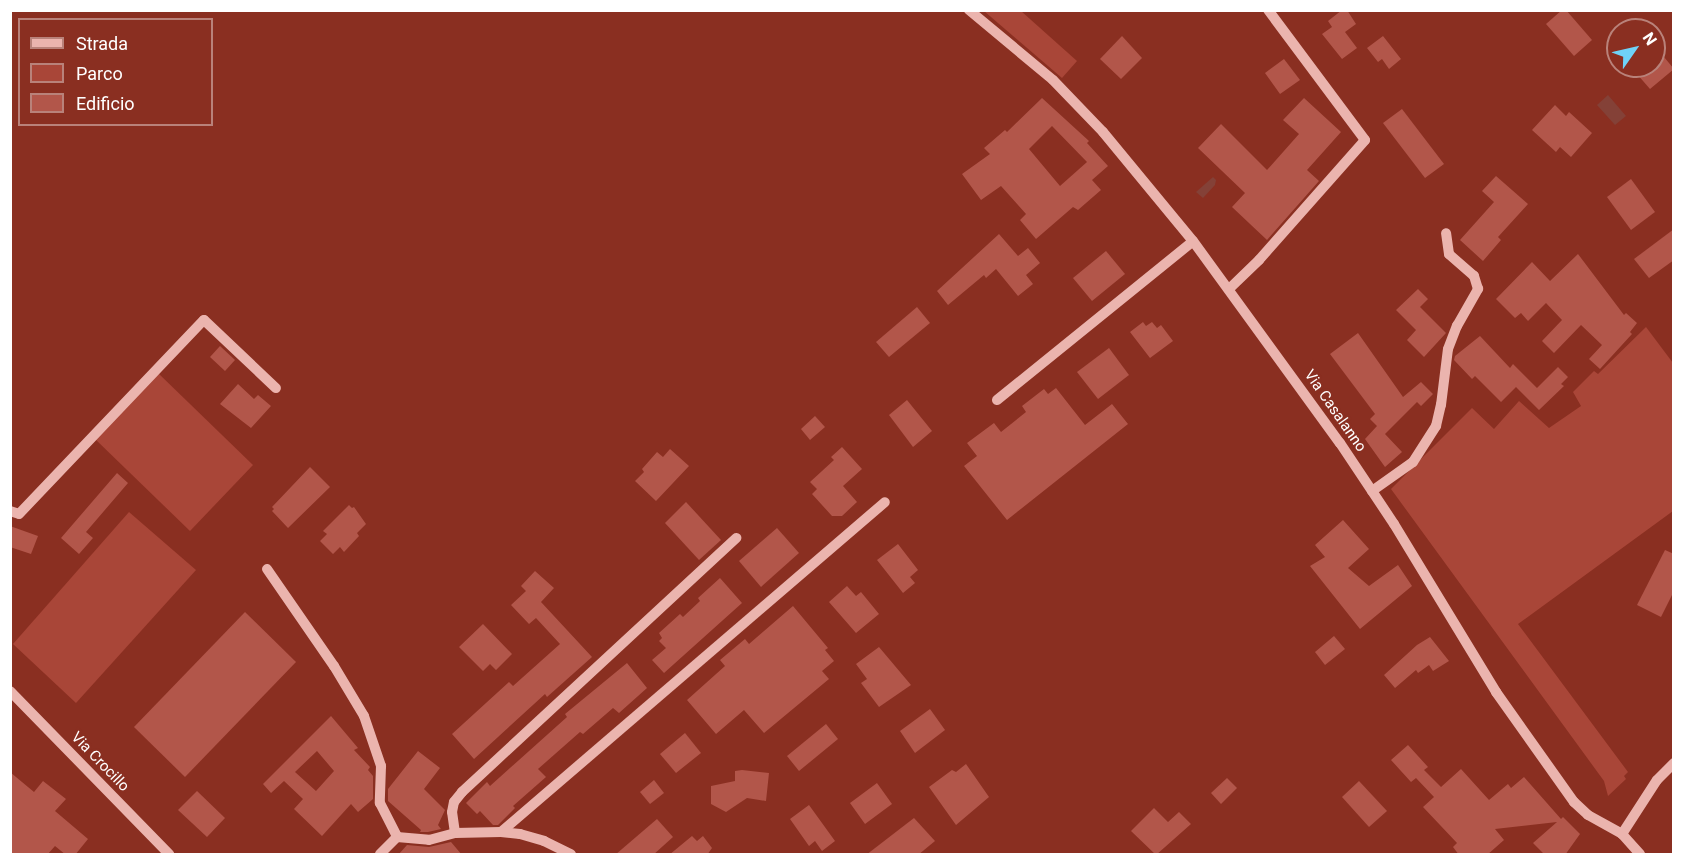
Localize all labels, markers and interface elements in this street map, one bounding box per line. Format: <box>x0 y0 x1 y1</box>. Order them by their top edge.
legend <box>18 18 213 126</box>
north arrow <box>1606 18 1666 78</box>
text: N <box>1639 29 1661 49</box>
text: Strada <box>76 33 128 54</box>
text: Parco <box>76 63 123 84</box>
text: Edificio <box>76 93 135 114</box>
street label: Via Casalanno <box>1300 367 1370 455</box>
street label: Via Crocillo <box>67 729 133 795</box>

